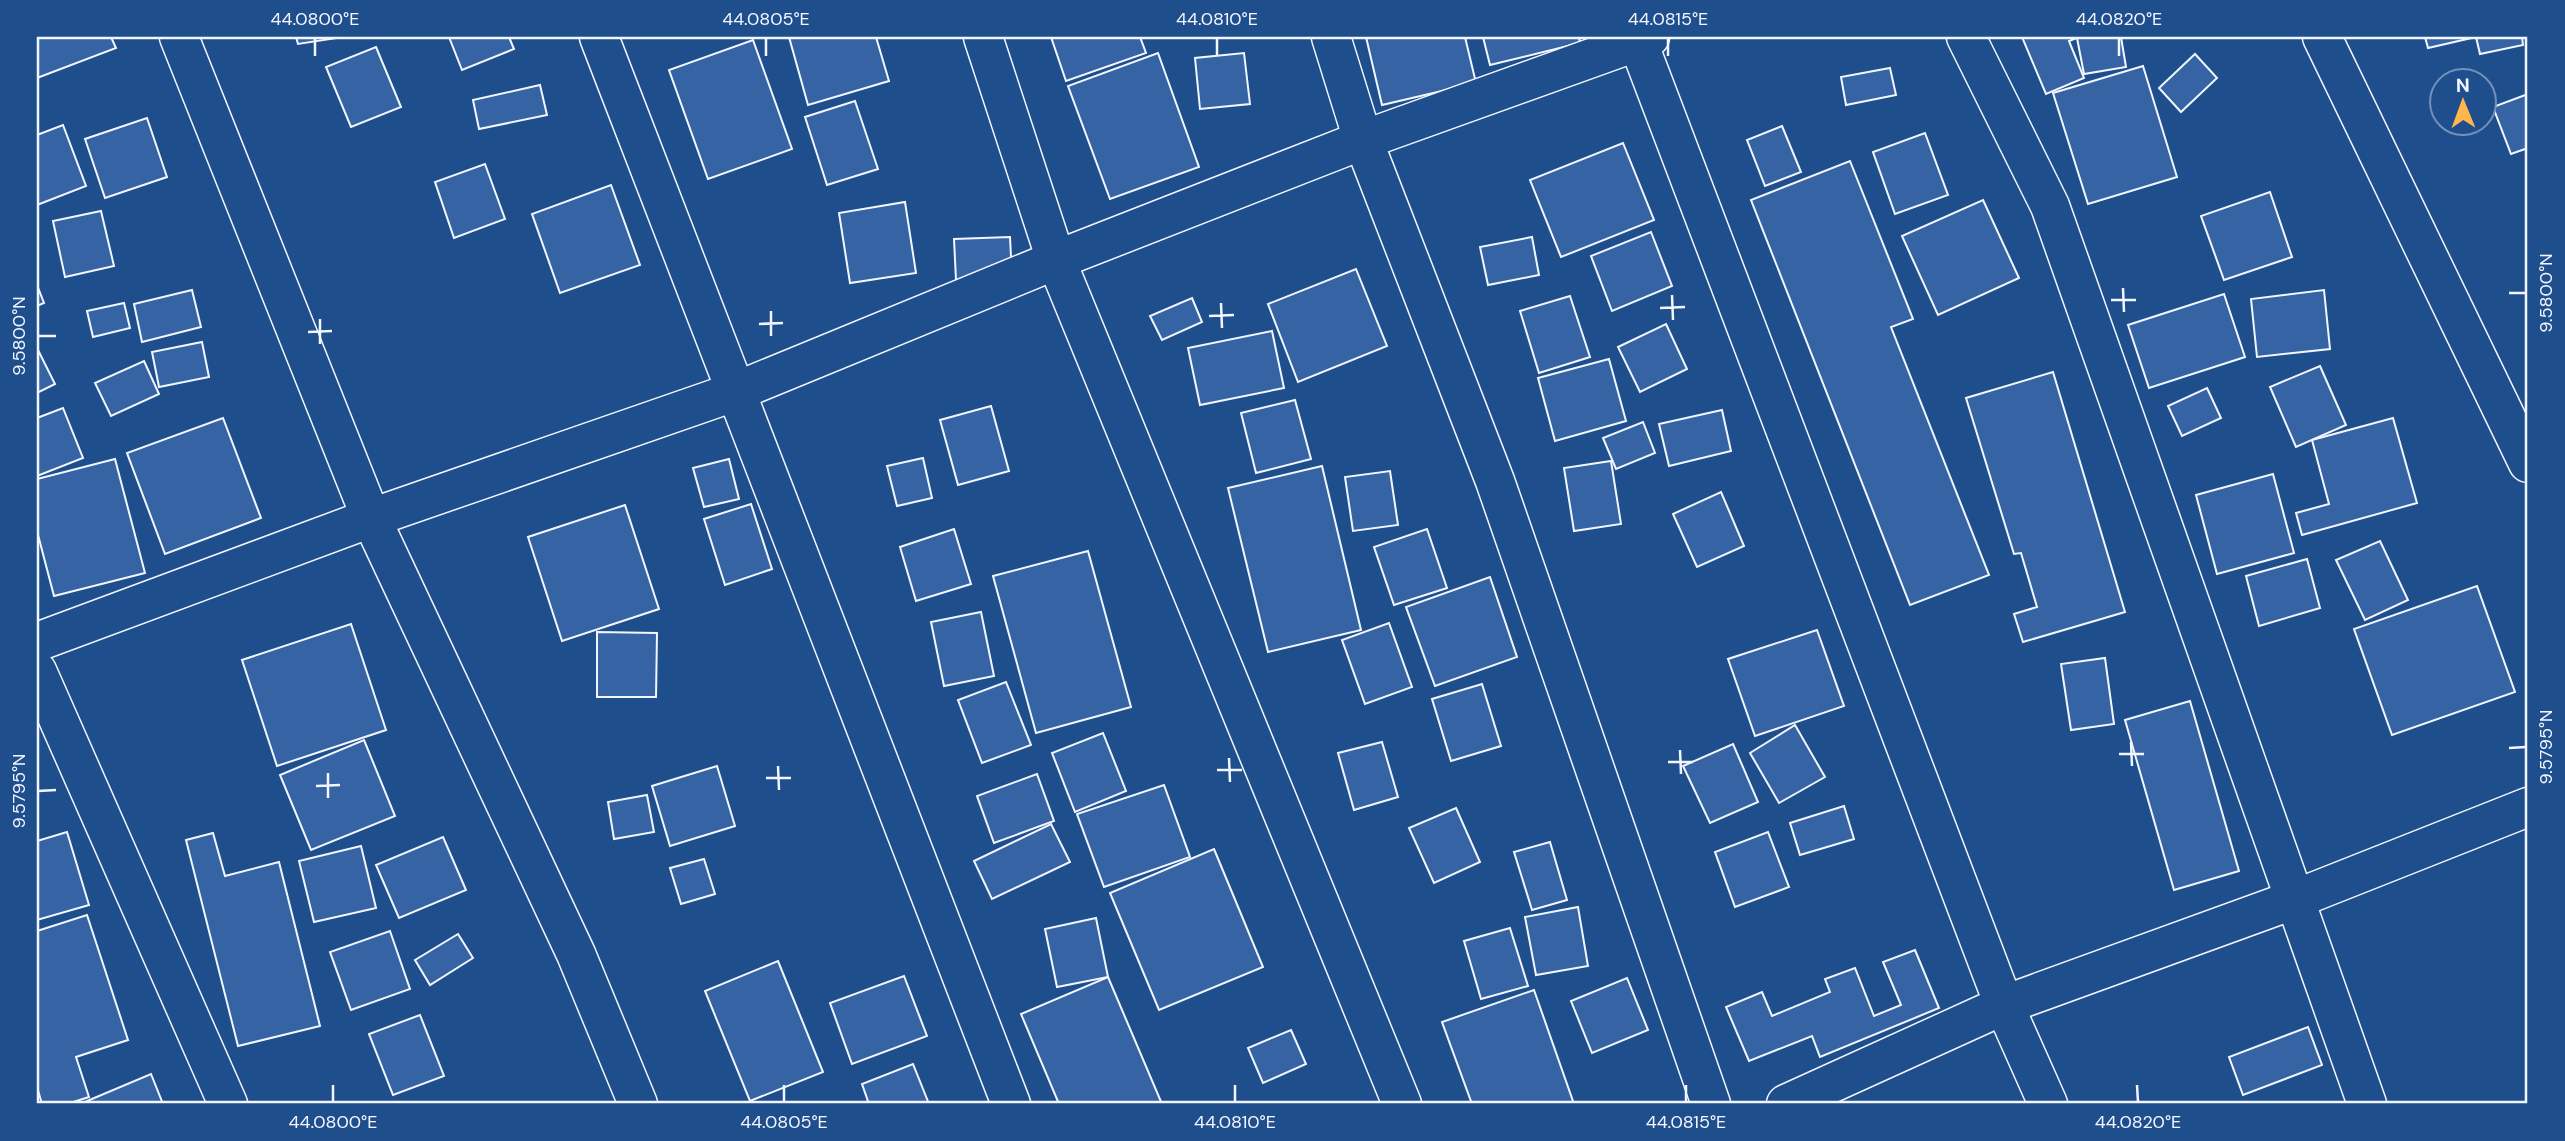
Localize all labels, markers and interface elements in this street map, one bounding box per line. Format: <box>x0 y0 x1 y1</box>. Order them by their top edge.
text: 44.0800°E <box>271 7 359 31</box>
text: 44.0805°E <box>722 7 810 31</box>
text: 44.0810°E <box>1176 7 1258 31</box>
text: 44.0815°E <box>1628 7 1708 31</box>
text: 44.0820°E <box>2076 7 2162 31</box>
north arrow <box>2428 66 2498 136</box>
text: N <box>2456 73 2470 98</box>
text: 9.5800°N <box>2534 253 2558 333</box>
text: 9.5800°N <box>7 296 31 376</box>
text: 9.5795°N <box>2534 709 2558 785</box>
text: 9.5795°N <box>7 753 31 829</box>
text: 44.0800°E <box>289 1110 377 1134</box>
text: 44.0805°E <box>740 1110 828 1134</box>
text: 44.0810°E <box>1194 1110 1276 1134</box>
text: 44.0815°E <box>1646 1110 1726 1134</box>
text: 44.0820°E <box>2095 1110 2181 1134</box>

